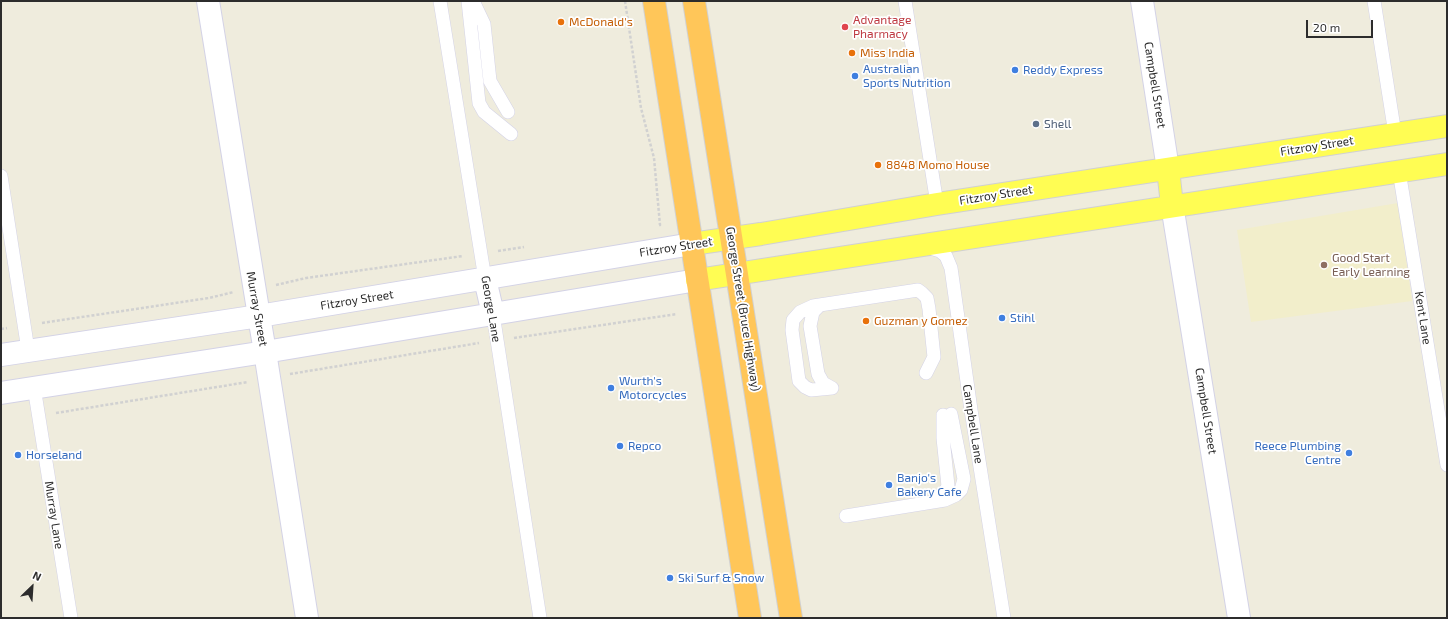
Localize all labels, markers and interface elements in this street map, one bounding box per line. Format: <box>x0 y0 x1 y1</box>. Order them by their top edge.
scale bar <box>1308 12 1375 38</box>
place label: Advantage Pharmacy <box>853 13 911 41</box>
place label: McDonald's <box>569 15 633 29</box>
marker: McDonald's <box>556 17 566 27</box>
text: 20 m <box>1313 20 1340 34</box>
marker: Advantage Pharmacy <box>840 22 850 32</box>
street label: Campbell Street <box>1141 41 1169 129</box>
place label: Miss India <box>860 46 915 60</box>
marker: Miss India <box>847 48 857 58</box>
place label: Australian Sports Nutrition <box>863 62 951 90</box>
place label: Reddy Express <box>1023 63 1103 77</box>
marker: Reddy Express <box>1010 65 1020 75</box>
marker: Australian Sports Nutrition <box>850 71 860 81</box>
place label: Shell <box>1044 117 1071 131</box>
marker: Shell <box>1031 119 1041 129</box>
street label: Fitzroy Street <box>1279 133 1355 159</box>
place label: 8848 Momo House <box>886 158 989 172</box>
marker: 8848 Momo House <box>873 160 883 170</box>
street label: Fitzroy Street <box>958 182 1034 208</box>
street label: George Street (Bruce Highway) <box>723 226 763 392</box>
street label: Fitzroy Street <box>638 234 714 260</box>
place label: Good Start Early Learning <box>1332 251 1410 279</box>
marker: Good Start Early Learning <box>1319 260 1329 270</box>
street label: Murray Street <box>243 270 271 348</box>
street label: George Lane <box>478 275 504 343</box>
street label: Fitzroy Street <box>319 287 395 313</box>
street label: Kent Lane <box>1412 290 1434 346</box>
place label: Stihl <box>1010 311 1035 325</box>
marker: Stihl <box>997 313 1007 323</box>
place label: Guzman y Gomez <box>874 314 968 328</box>
marker: Guzman y Gomez <box>861 316 871 326</box>
street label: Campbell Street <box>1192 367 1220 455</box>
place label: Wurth's Motorcycles <box>619 374 686 402</box>
marker: Wurth's Motorcycles <box>606 383 616 393</box>
street label: Campbell Lane <box>960 383 986 465</box>
place label: Repco <box>628 439 661 453</box>
place label: Reece Plumbing Centre <box>1254 439 1341 467</box>
marker: Repco <box>615 441 625 451</box>
place label: Horseland <box>26 448 82 462</box>
marker: Reece Plumbing Centre <box>1344 448 1354 458</box>
marker: Horseland <box>13 450 23 460</box>
place label: Banjo's Bakery Cafe <box>897 471 962 499</box>
street label: Murray Lane <box>42 480 66 550</box>
marker: Banjo's Bakery Cafe <box>884 480 894 490</box>
north arrow <box>12 567 52 607</box>
text: N <box>31 568 44 583</box>
place label: Ski Surf & Snow <box>678 571 764 585</box>
marker: Ski Surf & Snow <box>665 573 675 583</box>

